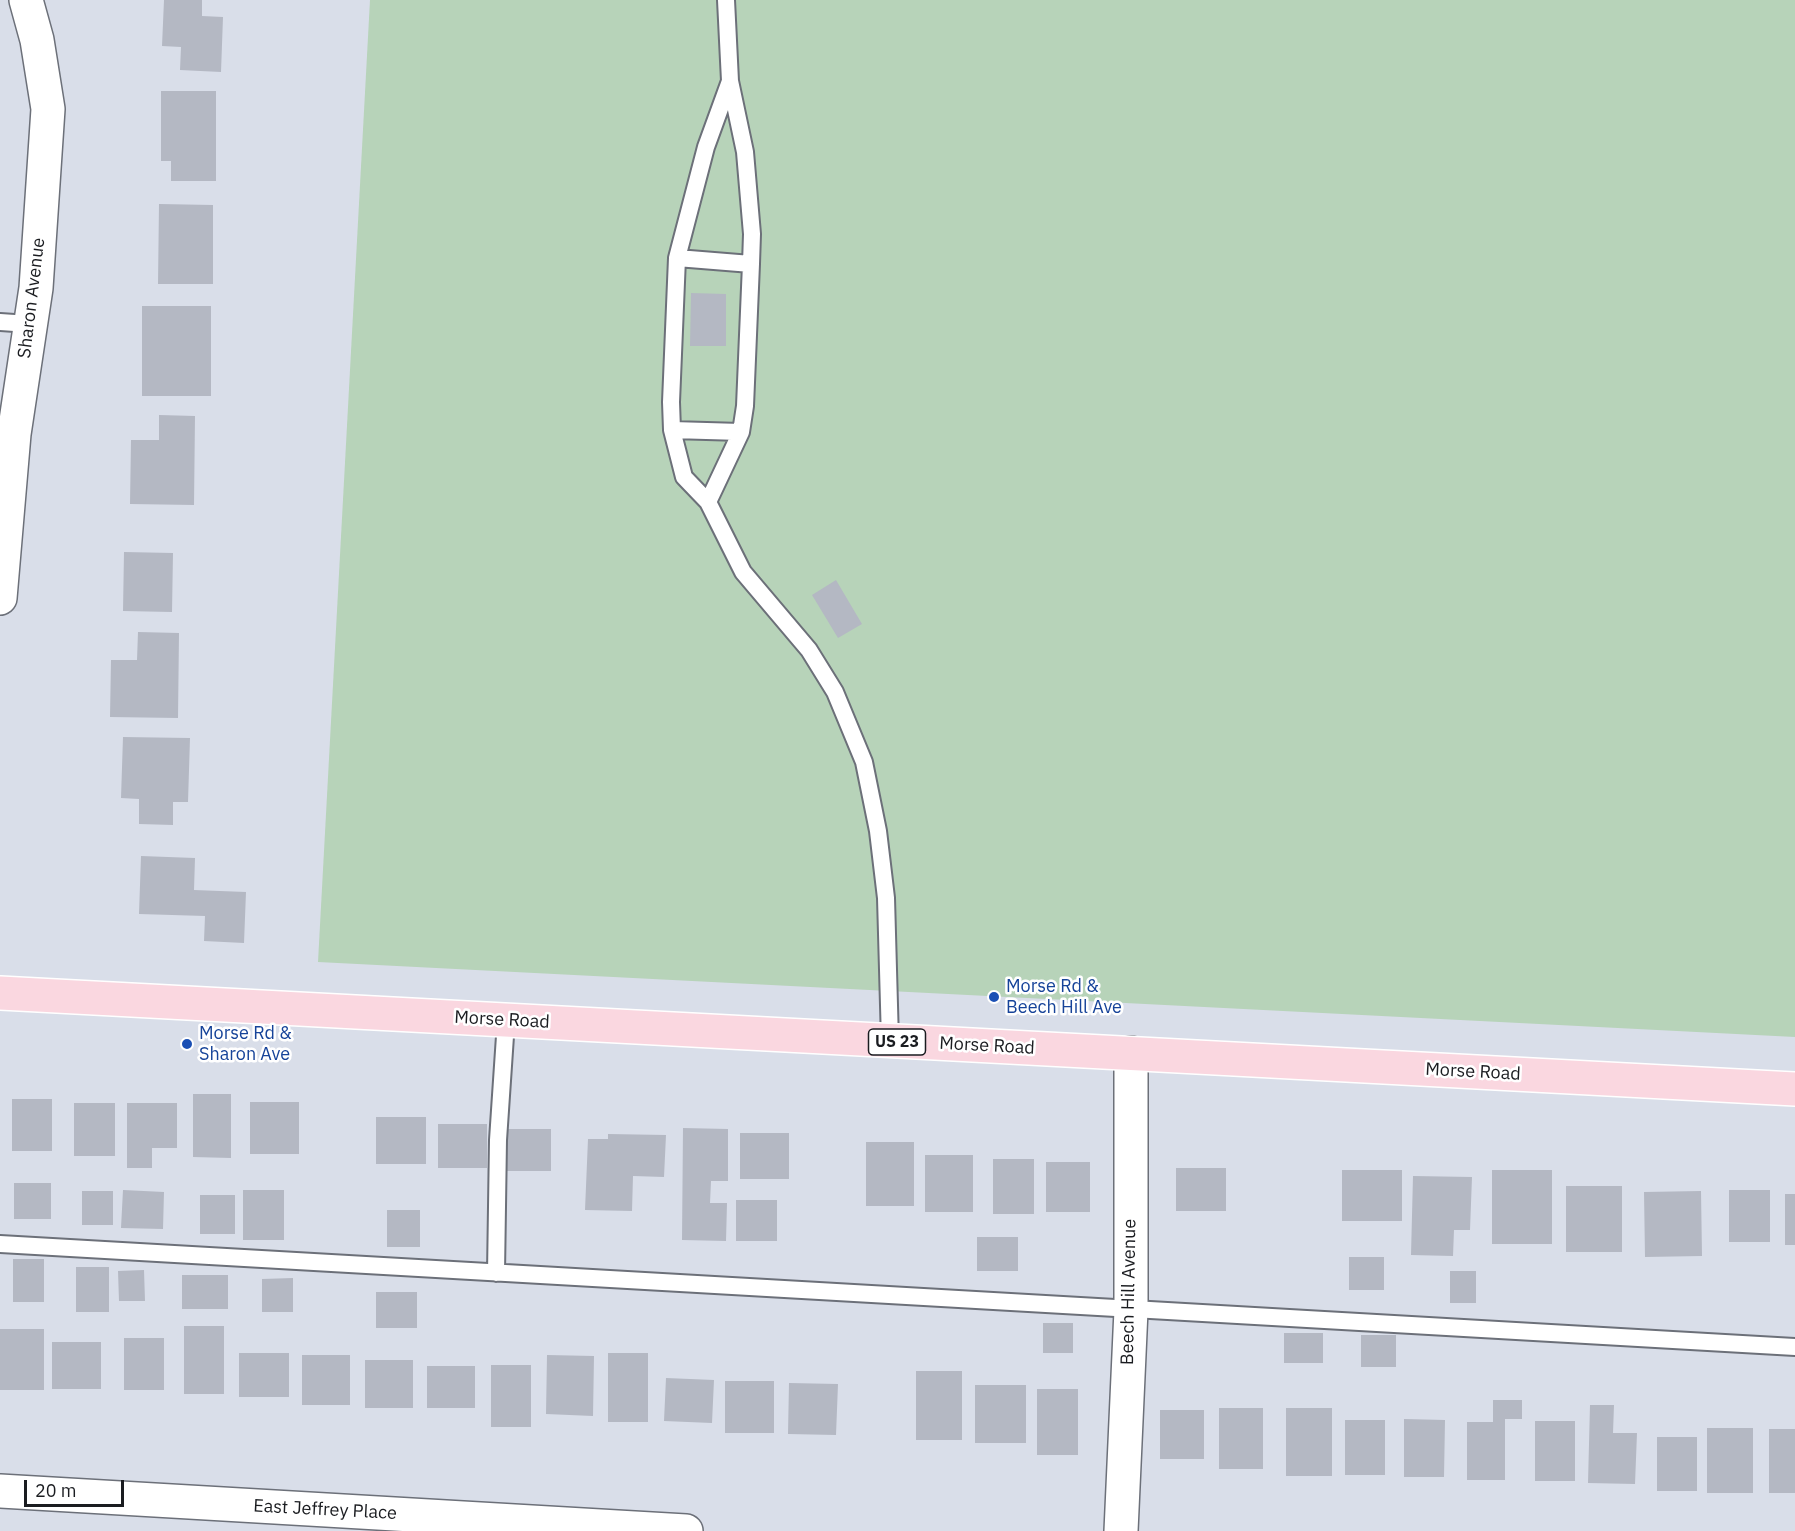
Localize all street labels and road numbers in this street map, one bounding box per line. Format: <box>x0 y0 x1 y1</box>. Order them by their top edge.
street label: Sharon Avenue <box>14 236 50 360</box>
street label: Morse Road <box>454 1007 550 1033</box>
road number: US 23 <box>868 1029 926 1055</box>
street label: Morse Road <box>939 1033 1035 1059</box>
street label: Morse Road <box>1425 1059 1521 1085</box>
street label: Beech Hill Avenue <box>1117 1219 1141 1365</box>
street label: East Jeffrey Place <box>253 1495 397 1525</box>

